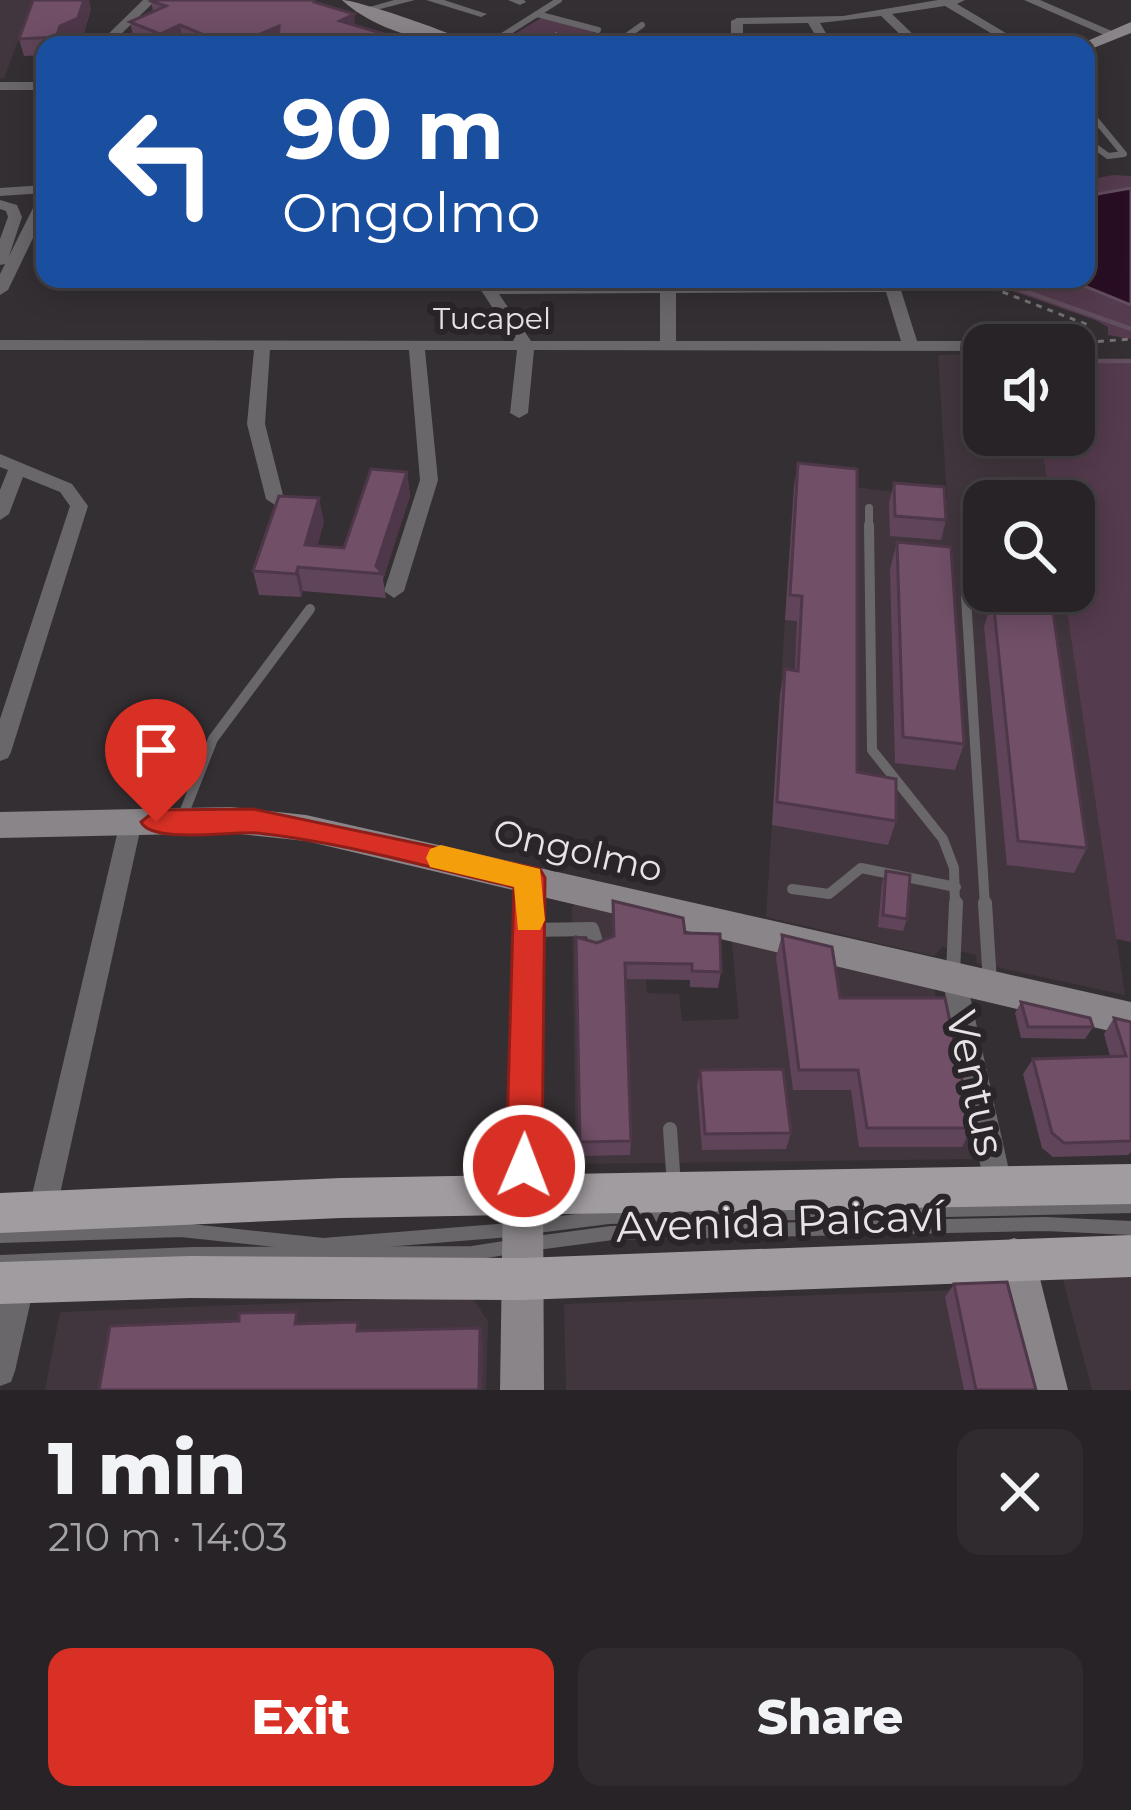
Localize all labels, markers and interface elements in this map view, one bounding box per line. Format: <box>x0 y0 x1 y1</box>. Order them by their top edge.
text: 90 m <box>282 78 504 180</box>
icon: left <box>84 84 240 240</box>
text: Ongolmo <box>282 180 540 246</box>
street label: Tucapel <box>433 300 551 337</box>
map controls <box>963 324 1095 612</box>
button: sound <box>963 324 1095 456</box>
button: search <box>963 480 1095 612</box>
pin <box>105 699 207 822</box>
icon: arrive <box>123 717 189 783</box>
street label: Ongolmo <box>489 809 667 891</box>
street label: Ventus <box>935 1006 1017 1160</box>
position arrow <box>461 1103 587 1229</box>
street label: Avenida Paicaví <box>615 1189 947 1253</box>
text: 1 min <box>48 1424 246 1512</box>
button: close <box>957 1429 1083 1555</box>
text: 210 m · 14:03 <box>48 1513 288 1561</box>
button: Exit <box>48 1648 554 1786</box>
button: Share <box>578 1648 1083 1786</box>

